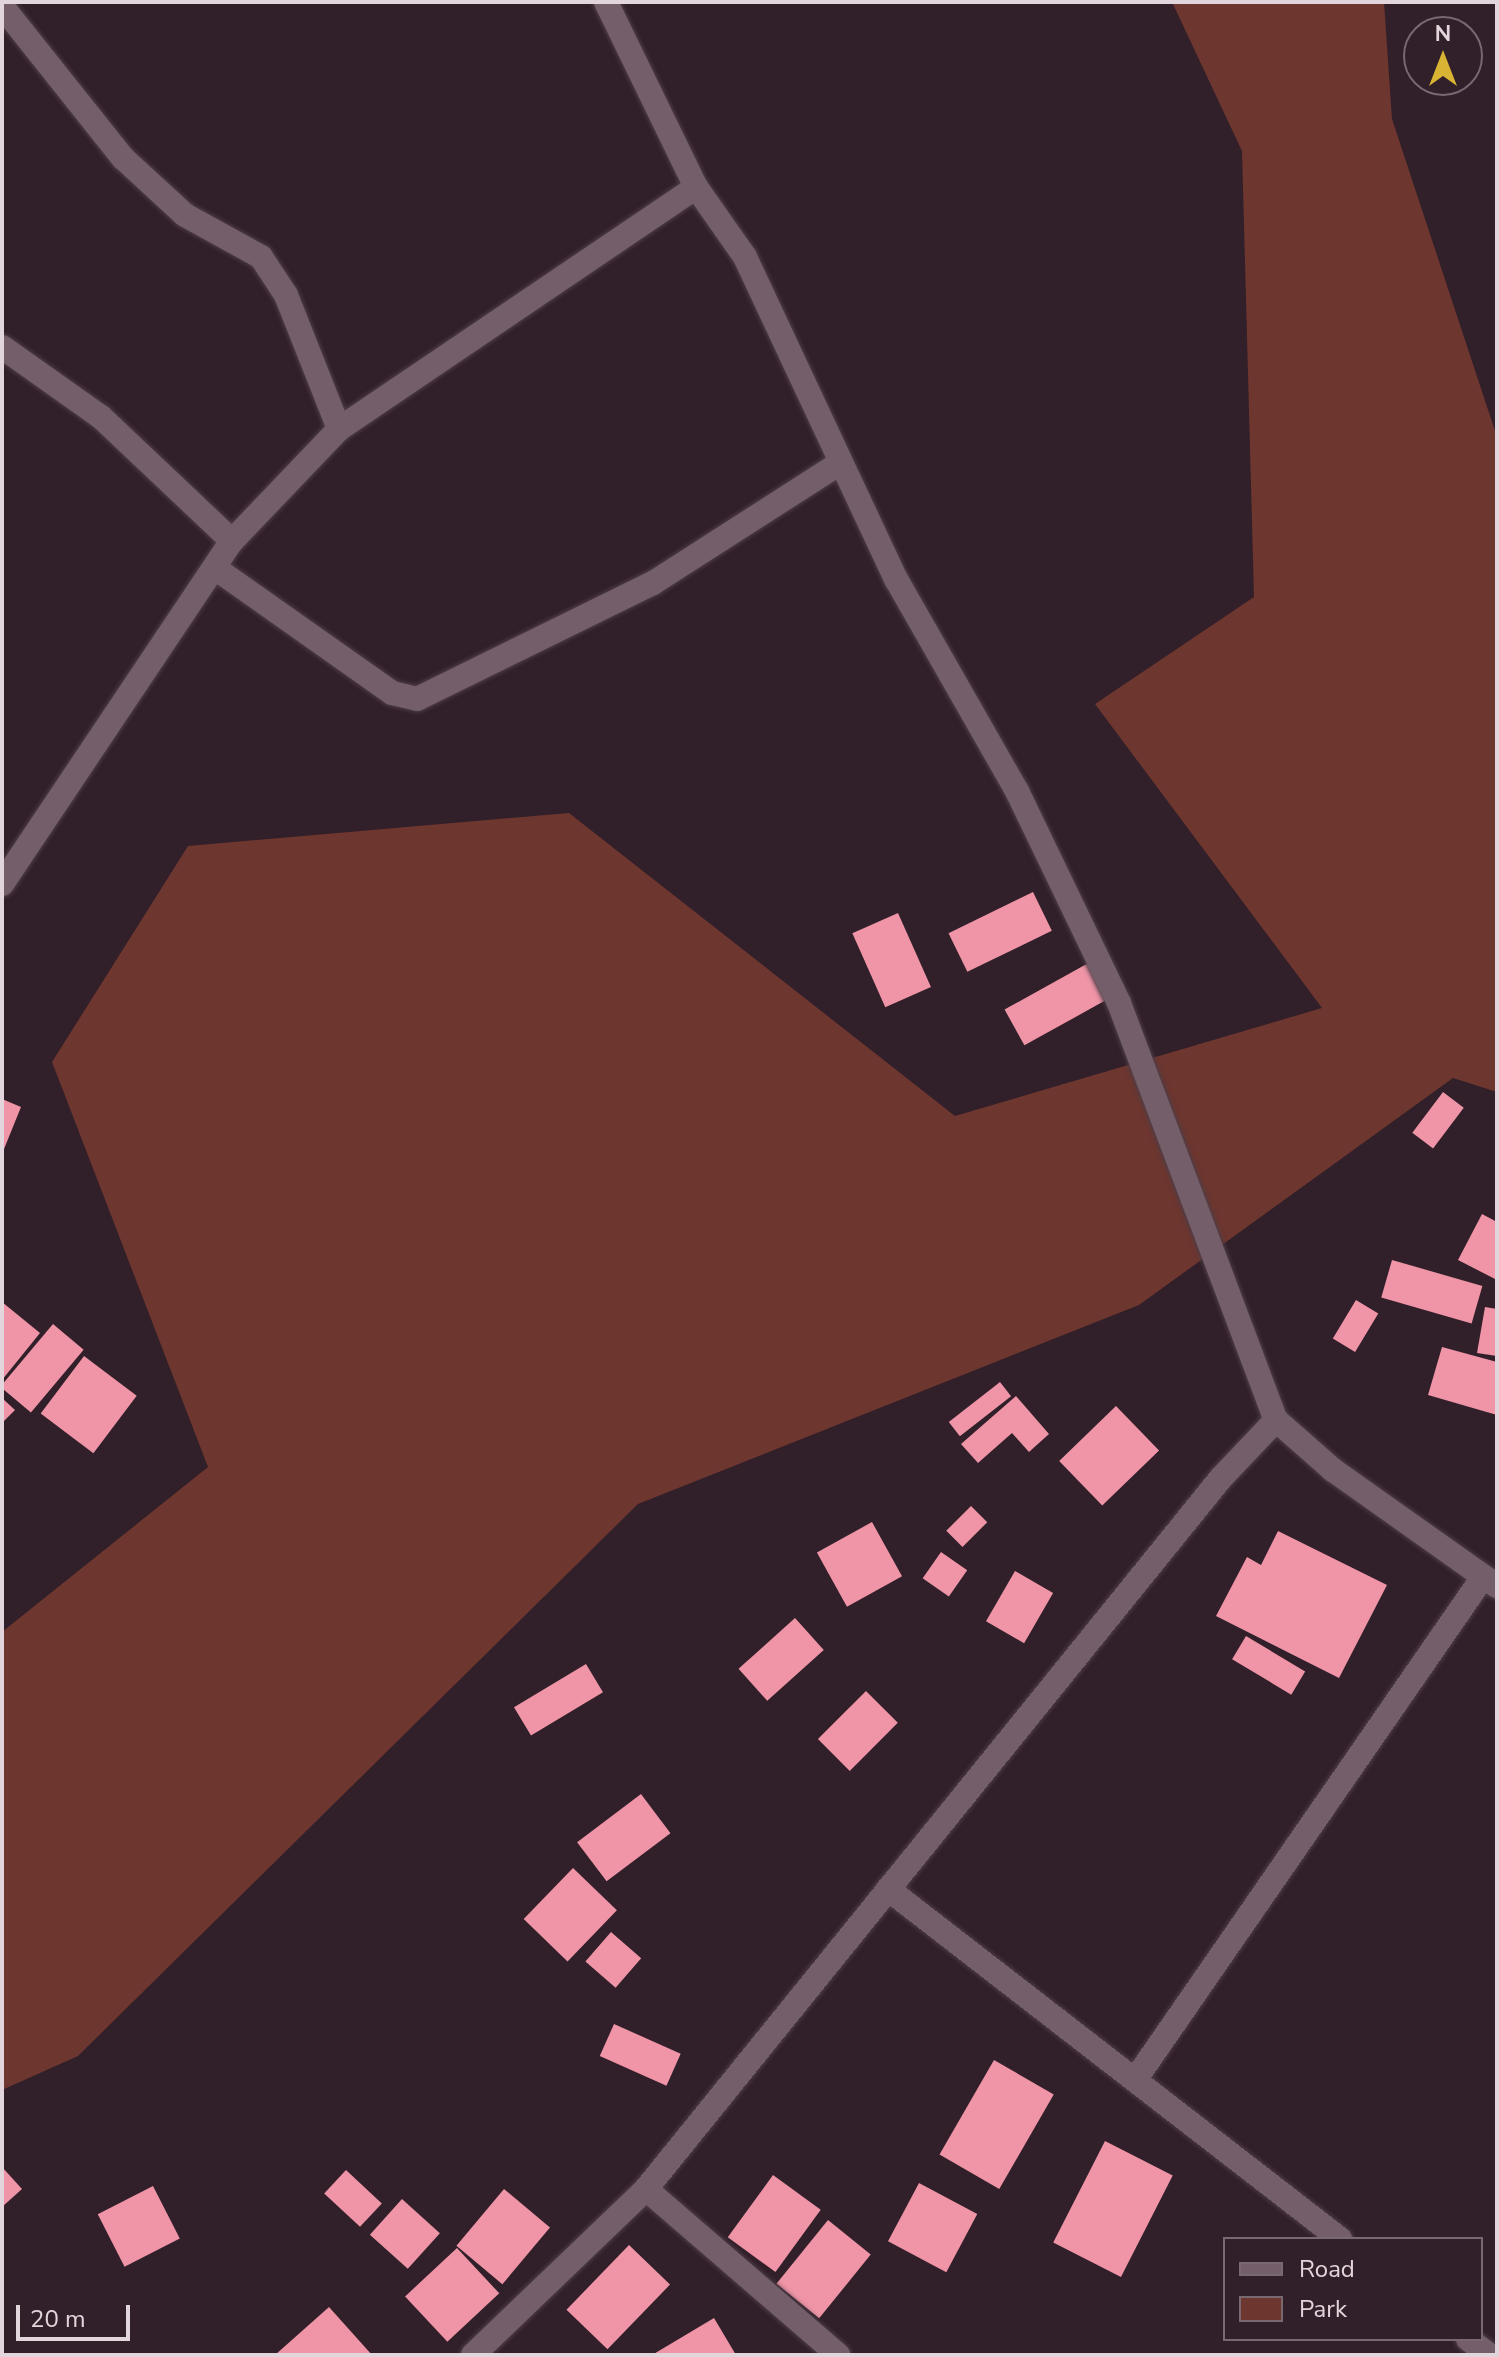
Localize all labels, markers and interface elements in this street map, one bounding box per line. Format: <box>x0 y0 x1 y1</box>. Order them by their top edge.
north arrow <box>1403 16 1483 96</box>
text: N <box>1435 19 1451 49</box>
legend <box>1223 2237 1483 2341</box>
text: Road <box>1299 2253 1355 2285</box>
scale bar <box>20 2289 134 2339</box>
text: Park <box>1299 2293 1347 2325</box>
text: 20 m <box>30 2303 86 2335</box>

